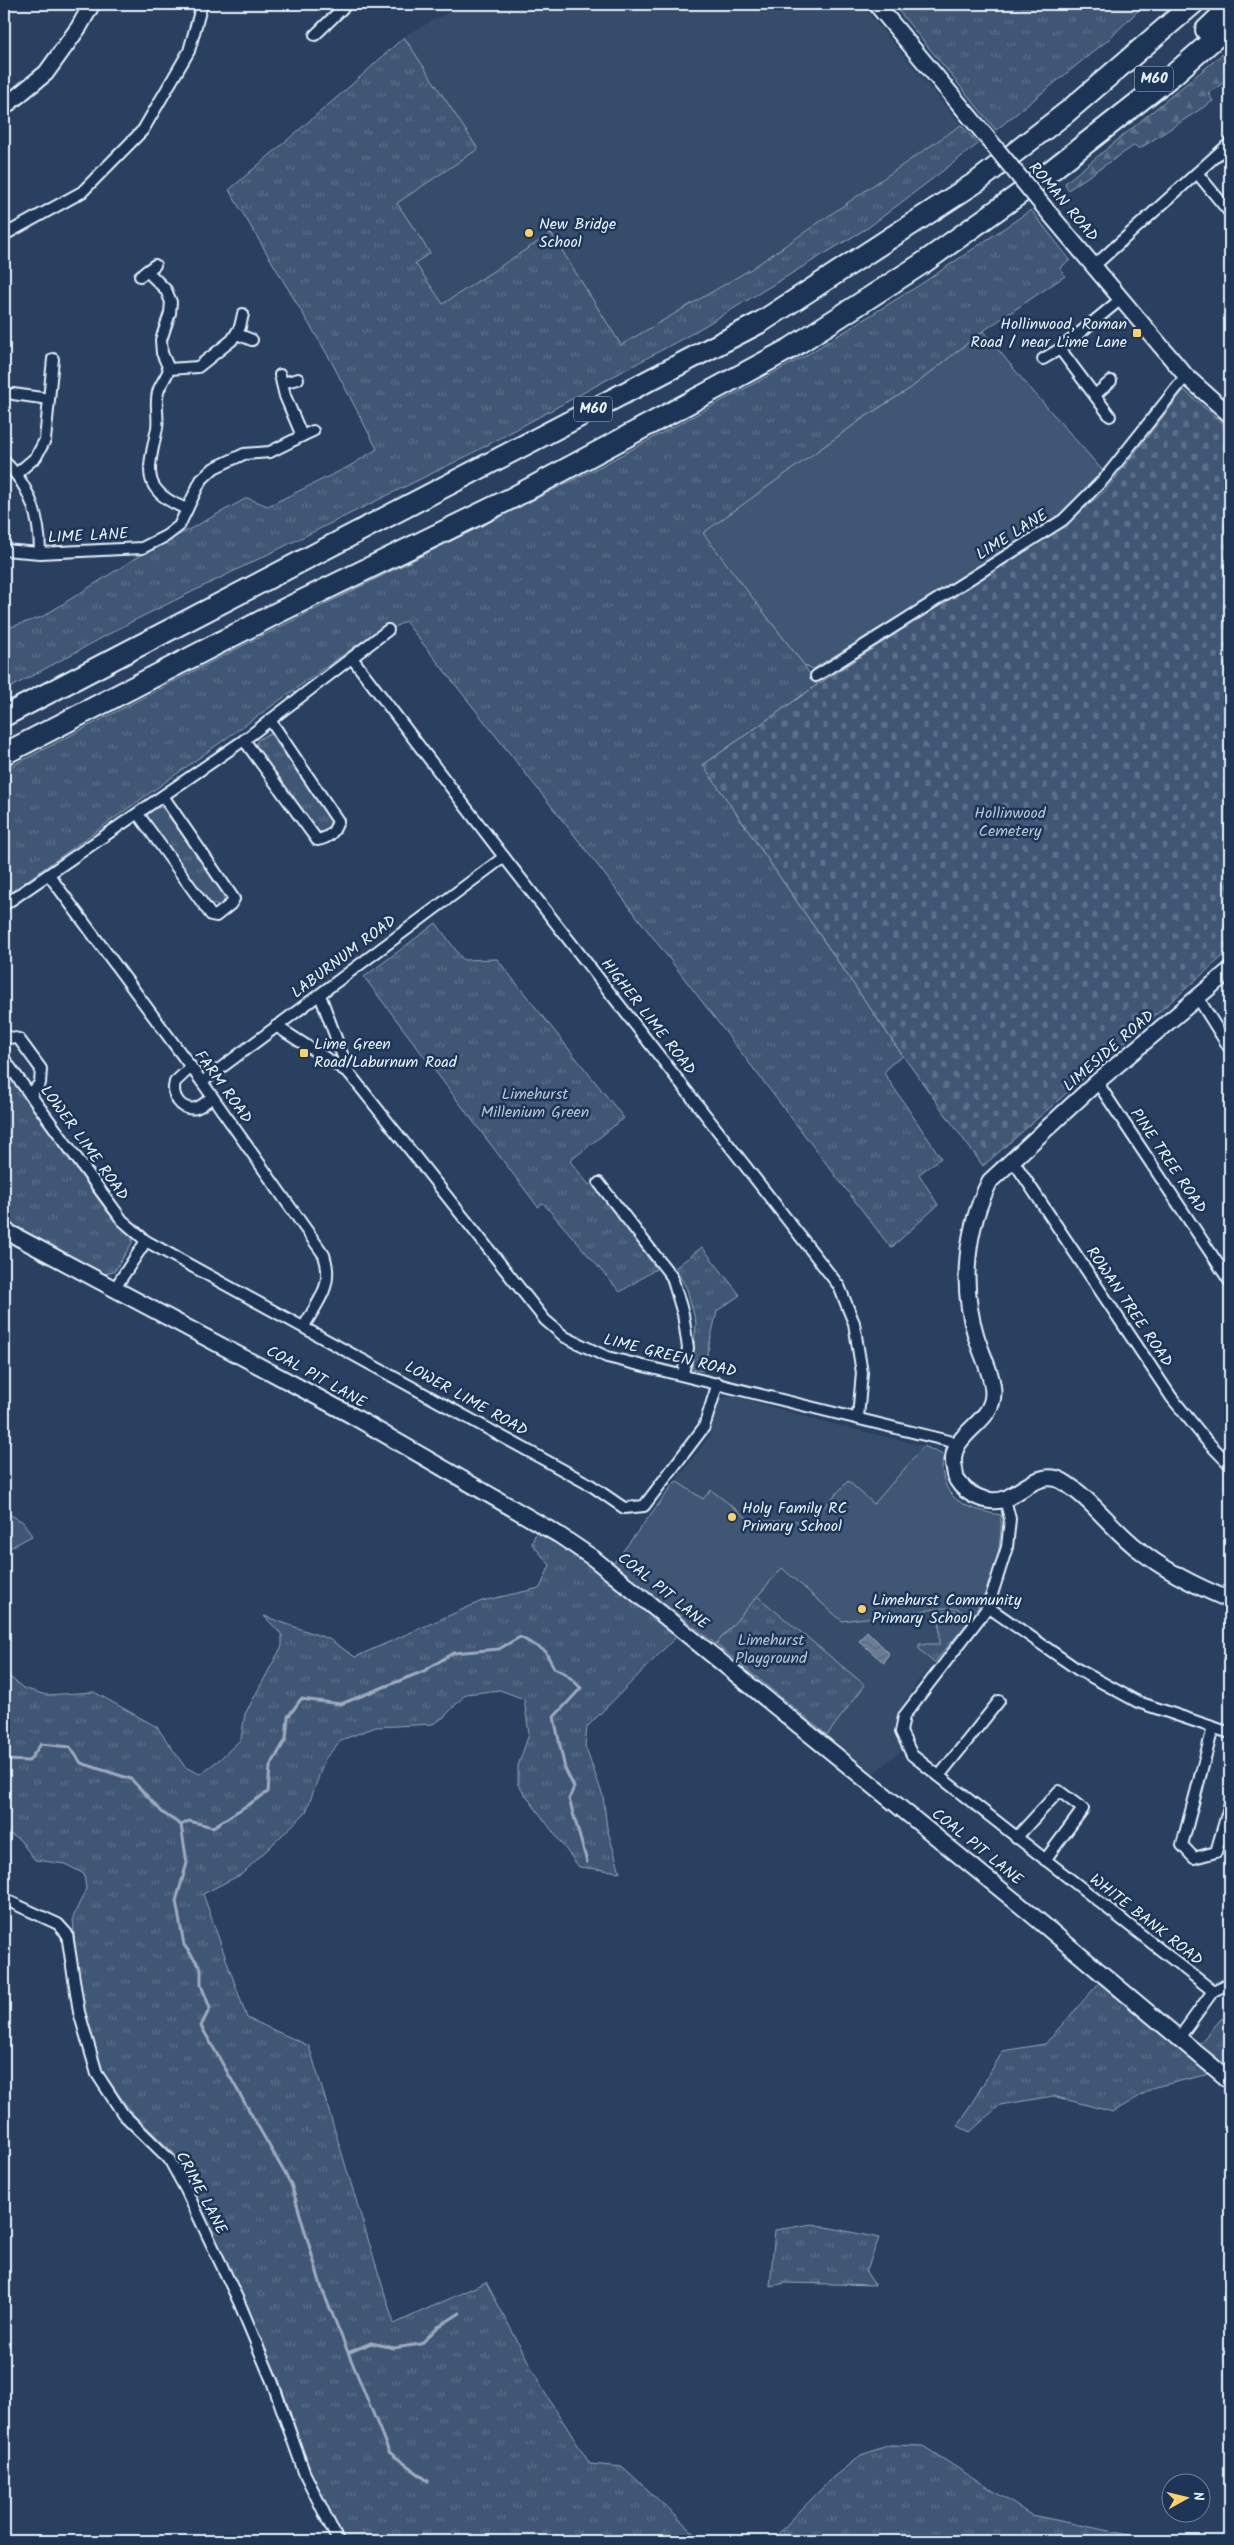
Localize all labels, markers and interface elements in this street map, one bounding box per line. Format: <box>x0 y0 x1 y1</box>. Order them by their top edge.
road number: M60 <box>1135 66 1173 92</box>
street label: ROMAN ROAD <box>1022 156 1104 248</box>
place label: New Bridge School <box>539 212 616 255</box>
marker: New Bridge School <box>523 227 535 239</box>
place label: Hollinwood, Roman Road / near Lime Lane <box>971 312 1127 355</box>
marker: Hollinwood, Roman Road / near Lime Lane <box>1131 327 1143 339</box>
road number: M60 <box>574 396 612 422</box>
street label: LIME LANE <box>971 503 1053 567</box>
street label: LIME LANE <box>47 521 130 551</box>
park label: Hollinwood Cemetery <box>974 801 1047 844</box>
street label: LABURNUM ROAD <box>286 909 402 1005</box>
street label: HIGHER LIME ROAD <box>594 953 702 1081</box>
street label: LIMESIDE ROAD <box>1058 1004 1160 1098</box>
place label: Lime Green Road/Laburnum Road <box>314 1032 458 1075</box>
street label: FARM ROAD <box>188 1045 258 1129</box>
marker: Lime Green Road/Laburnum Road <box>298 1047 310 1059</box>
street label: LOWER LIME ROAD <box>33 1080 135 1206</box>
park label: Limehurst Millenium Green <box>481 1082 589 1125</box>
street label: PINE TREE ROAD <box>1123 1103 1213 1219</box>
street label: ROWAN TREE ROAD <box>1079 1242 1179 1372</box>
street label: LIME GREEN ROAD <box>601 1327 739 1385</box>
street label: COAL PIT LANE <box>261 1339 371 1415</box>
street label: LOWER LIME ROAD <box>400 1355 532 1443</box>
place label: Holy Family RC Primary School <box>742 1496 847 1539</box>
marker: Holy Family RC Primary School <box>726 1511 738 1523</box>
street label: COAL PIT LANE <box>612 1546 715 1636</box>
place label: Limehurst Community Primary School <box>872 1588 1022 1631</box>
marker: Limehurst Community Primary School <box>856 1603 868 1615</box>
park label: Limehurst Playground <box>735 1628 808 1671</box>
street label: COAL PIT LANE <box>926 1802 1029 1892</box>
street label: WHITE BANK ROAD <box>1084 1868 1208 1972</box>
street label: CRIME LANE <box>169 2147 234 2240</box>
north arrow <box>1162 2472 1212 2522</box>
text: N <box>1186 2490 1209 2502</box>

